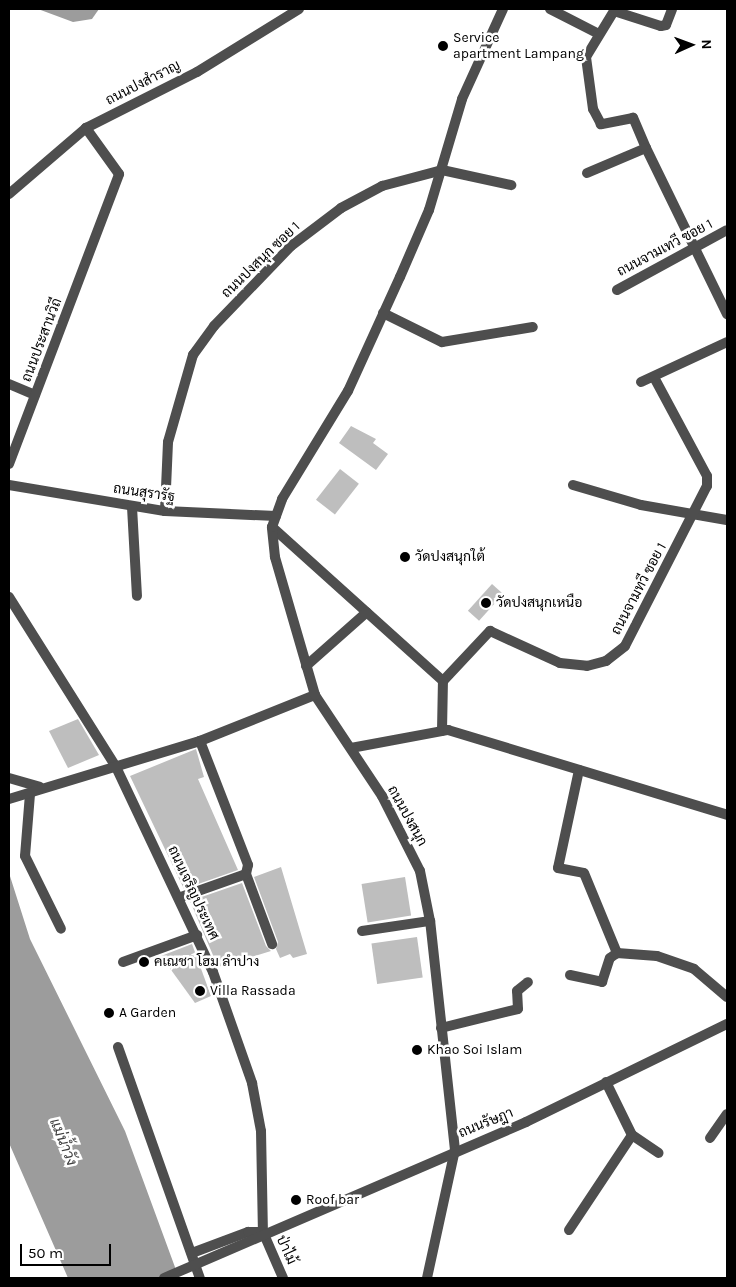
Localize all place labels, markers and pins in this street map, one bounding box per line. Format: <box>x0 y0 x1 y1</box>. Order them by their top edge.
place label: Service apartment Lampang <box>453 30 584 62</box>
marker: Service apartment Lampang <box>437 40 449 52</box>
place label: วัดปงสนุกใต้ <box>415 549 485 565</box>
marker: วัดปงสนุกใต้ <box>399 551 411 563</box>
place label: วัดปงสนุกเหนือ <box>496 595 582 611</box>
marker: วัดปงสนุกเหนือ <box>480 597 492 609</box>
place label: คเณชา โฮม ลำปาง <box>154 954 259 970</box>
marker: คเณชา โฮม ลำปาง <box>138 956 150 968</box>
place label: Villa Rassada <box>210 983 296 999</box>
marker: Villa Rassada <box>194 985 206 997</box>
place label: A Garden <box>119 1005 176 1021</box>
marker: A Garden <box>103 1007 115 1019</box>
place label: Khao Soi Islam <box>427 1042 522 1058</box>
marker: Khao Soi Islam <box>411 1044 423 1056</box>
place label: Roof bar <box>306 1192 359 1208</box>
marker: Roof bar <box>290 1194 302 1206</box>

